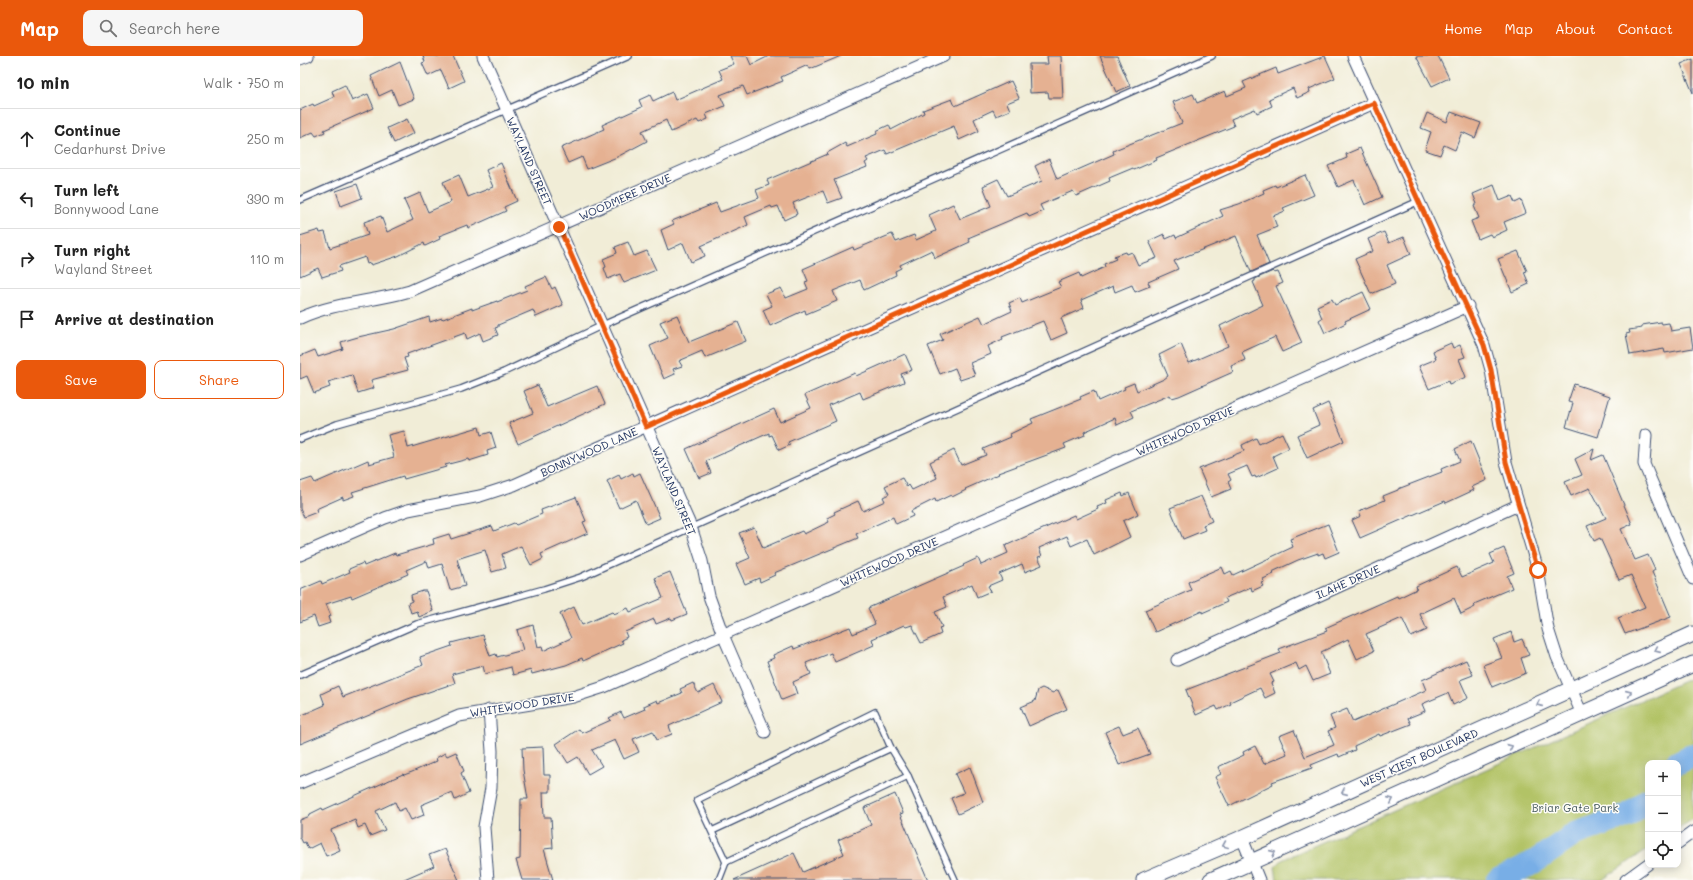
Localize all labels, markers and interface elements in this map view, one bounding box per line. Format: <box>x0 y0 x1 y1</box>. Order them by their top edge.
search box <box>83 10 363 46</box>
text: Map <box>20 16 59 41</box>
icon: search <box>97 17 119 39</box>
text: Search here <box>129 18 220 38</box>
text: Home <box>1444 19 1482 38</box>
text: Map <box>1504 19 1533 38</box>
text: About <box>1555 19 1596 38</box>
text: Contact <box>1618 19 1673 38</box>
text: 10 min <box>16 71 70 93</box>
text: Walk · 750 m <box>203 74 284 91</box>
street label: WAYLAND STREET <box>503 114 556 207</box>
text: Continue <box>54 120 121 140</box>
icon: ahead <box>16 128 38 150</box>
text: 250 m <box>247 130 284 147</box>
text: Cedarhurst Drive <box>54 140 166 157</box>
street label: WOODMERE DRIVE <box>576 169 673 224</box>
text: Turn left <box>54 180 119 200</box>
icon: left <box>16 188 38 210</box>
text: 390 m <box>246 190 284 207</box>
text: Bonnywood Lane <box>54 200 159 217</box>
route end <box>550 218 568 236</box>
text: Turn right <box>54 240 131 260</box>
icon: right <box>16 248 38 270</box>
text: 110 m <box>250 250 284 267</box>
text: Wayland Street <box>54 260 153 277</box>
icon: arrive <box>16 308 38 330</box>
text: Arrive at destination <box>54 309 214 329</box>
button: Save <box>16 360 146 399</box>
button: Share <box>154 360 284 399</box>
street label: WHITEWOOD DRIVE <box>1133 402 1236 459</box>
street label: BONNYWOOD LANE <box>538 423 640 480</box>
street label: WAYLAND STREET <box>649 444 700 538</box>
street label: WHITEWOOD DRIVE <box>837 533 940 590</box>
street label: ILAHE DRIVE <box>1313 561 1382 602</box>
route start <box>1529 561 1547 579</box>
one-way arrow <box>1654 646 1661 654</box>
street label: WHITEWOOD DRIVE <box>469 689 575 720</box>
one-way arrow <box>1625 690 1632 698</box>
one-way arrow <box>1535 699 1543 707</box>
street label: WEST KIEST BOULEVARD <box>1357 725 1480 790</box>
one-way arrow <box>1506 743 1513 751</box>
map controls <box>1645 760 1681 868</box>
button: + <box>1645 760 1681 796</box>
one-way arrow <box>1340 787 1348 795</box>
one-way arrow <box>1388 796 1395 804</box>
button: − <box>1645 796 1681 832</box>
park label: Briar Gate Park <box>1532 800 1619 815</box>
button: locate <box>1645 832 1681 868</box>
one-way arrow <box>1222 840 1230 848</box>
one-way arrow <box>1268 850 1276 858</box>

